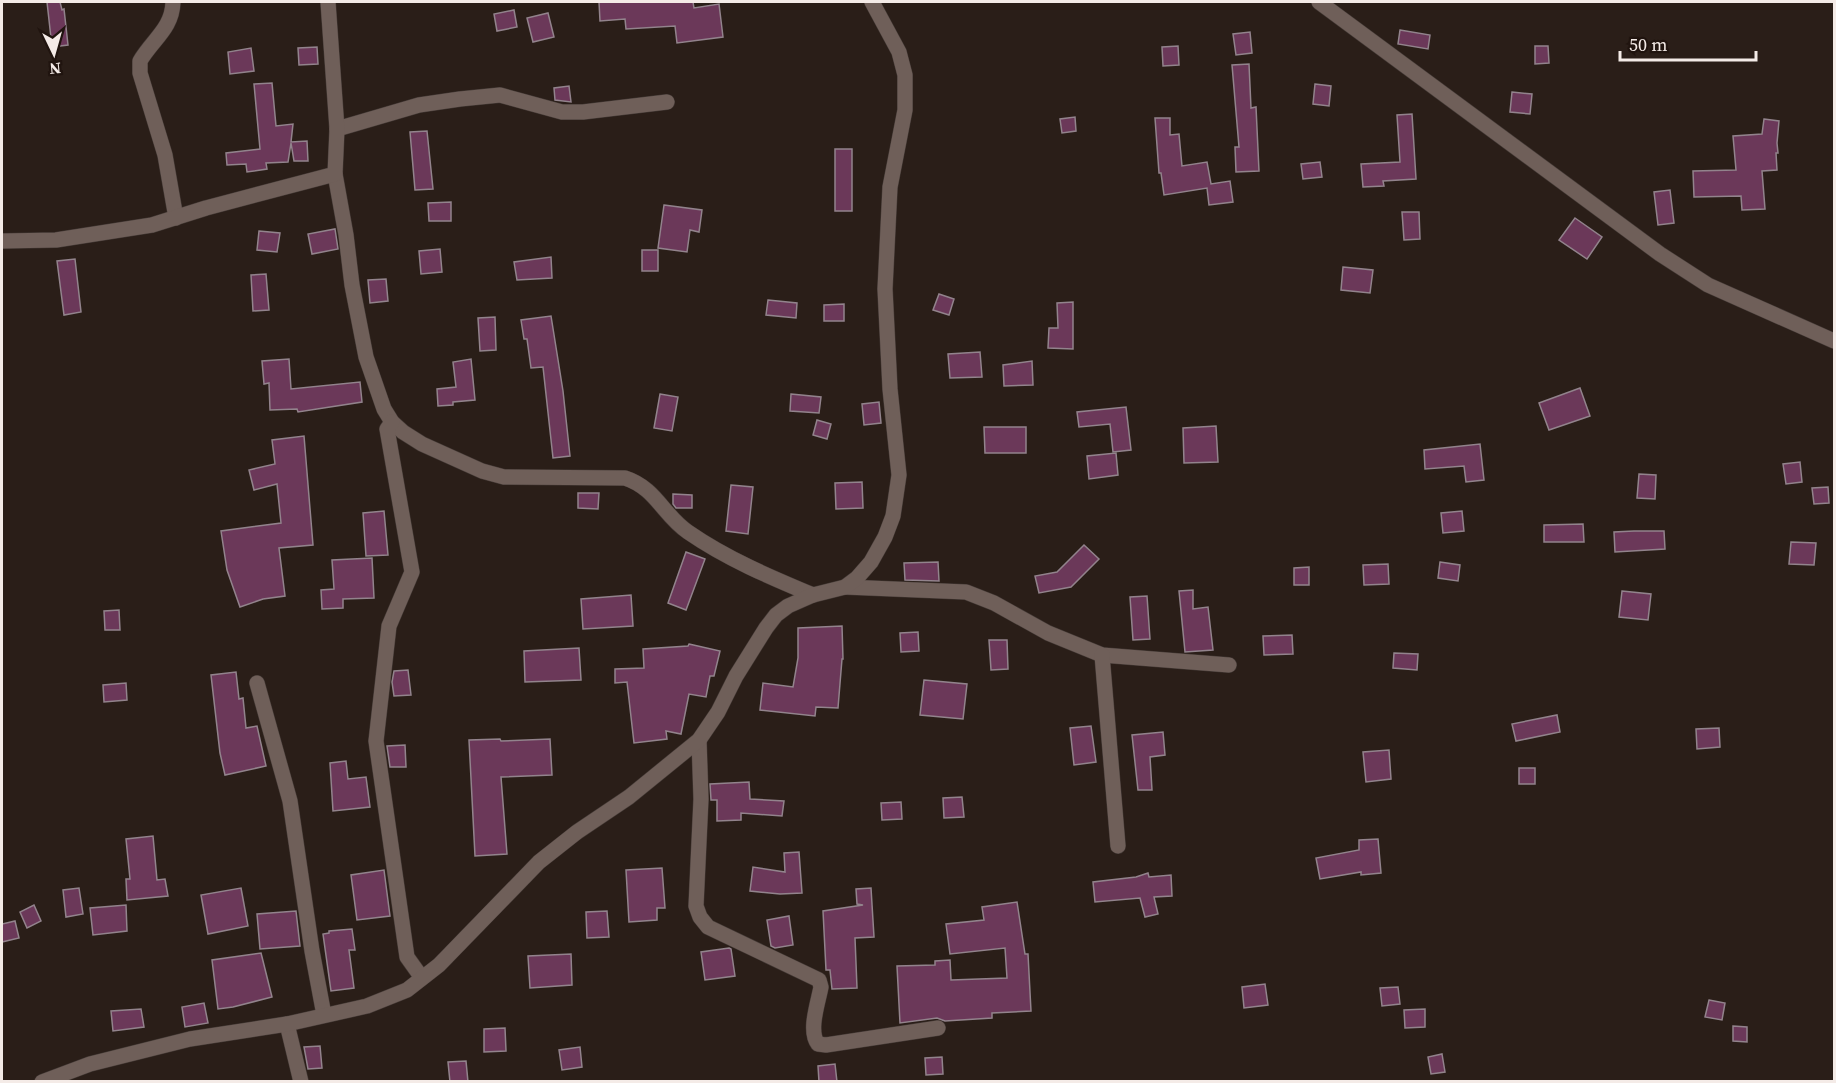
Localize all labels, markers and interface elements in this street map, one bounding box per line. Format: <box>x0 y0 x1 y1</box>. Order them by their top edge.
north arrow <box>24 24 84 84</box>
scale bar <box>1620 24 1756 62</box>
text: 50 m <box>1629 32 1667 57</box>
text: N <box>48 57 62 80</box>

